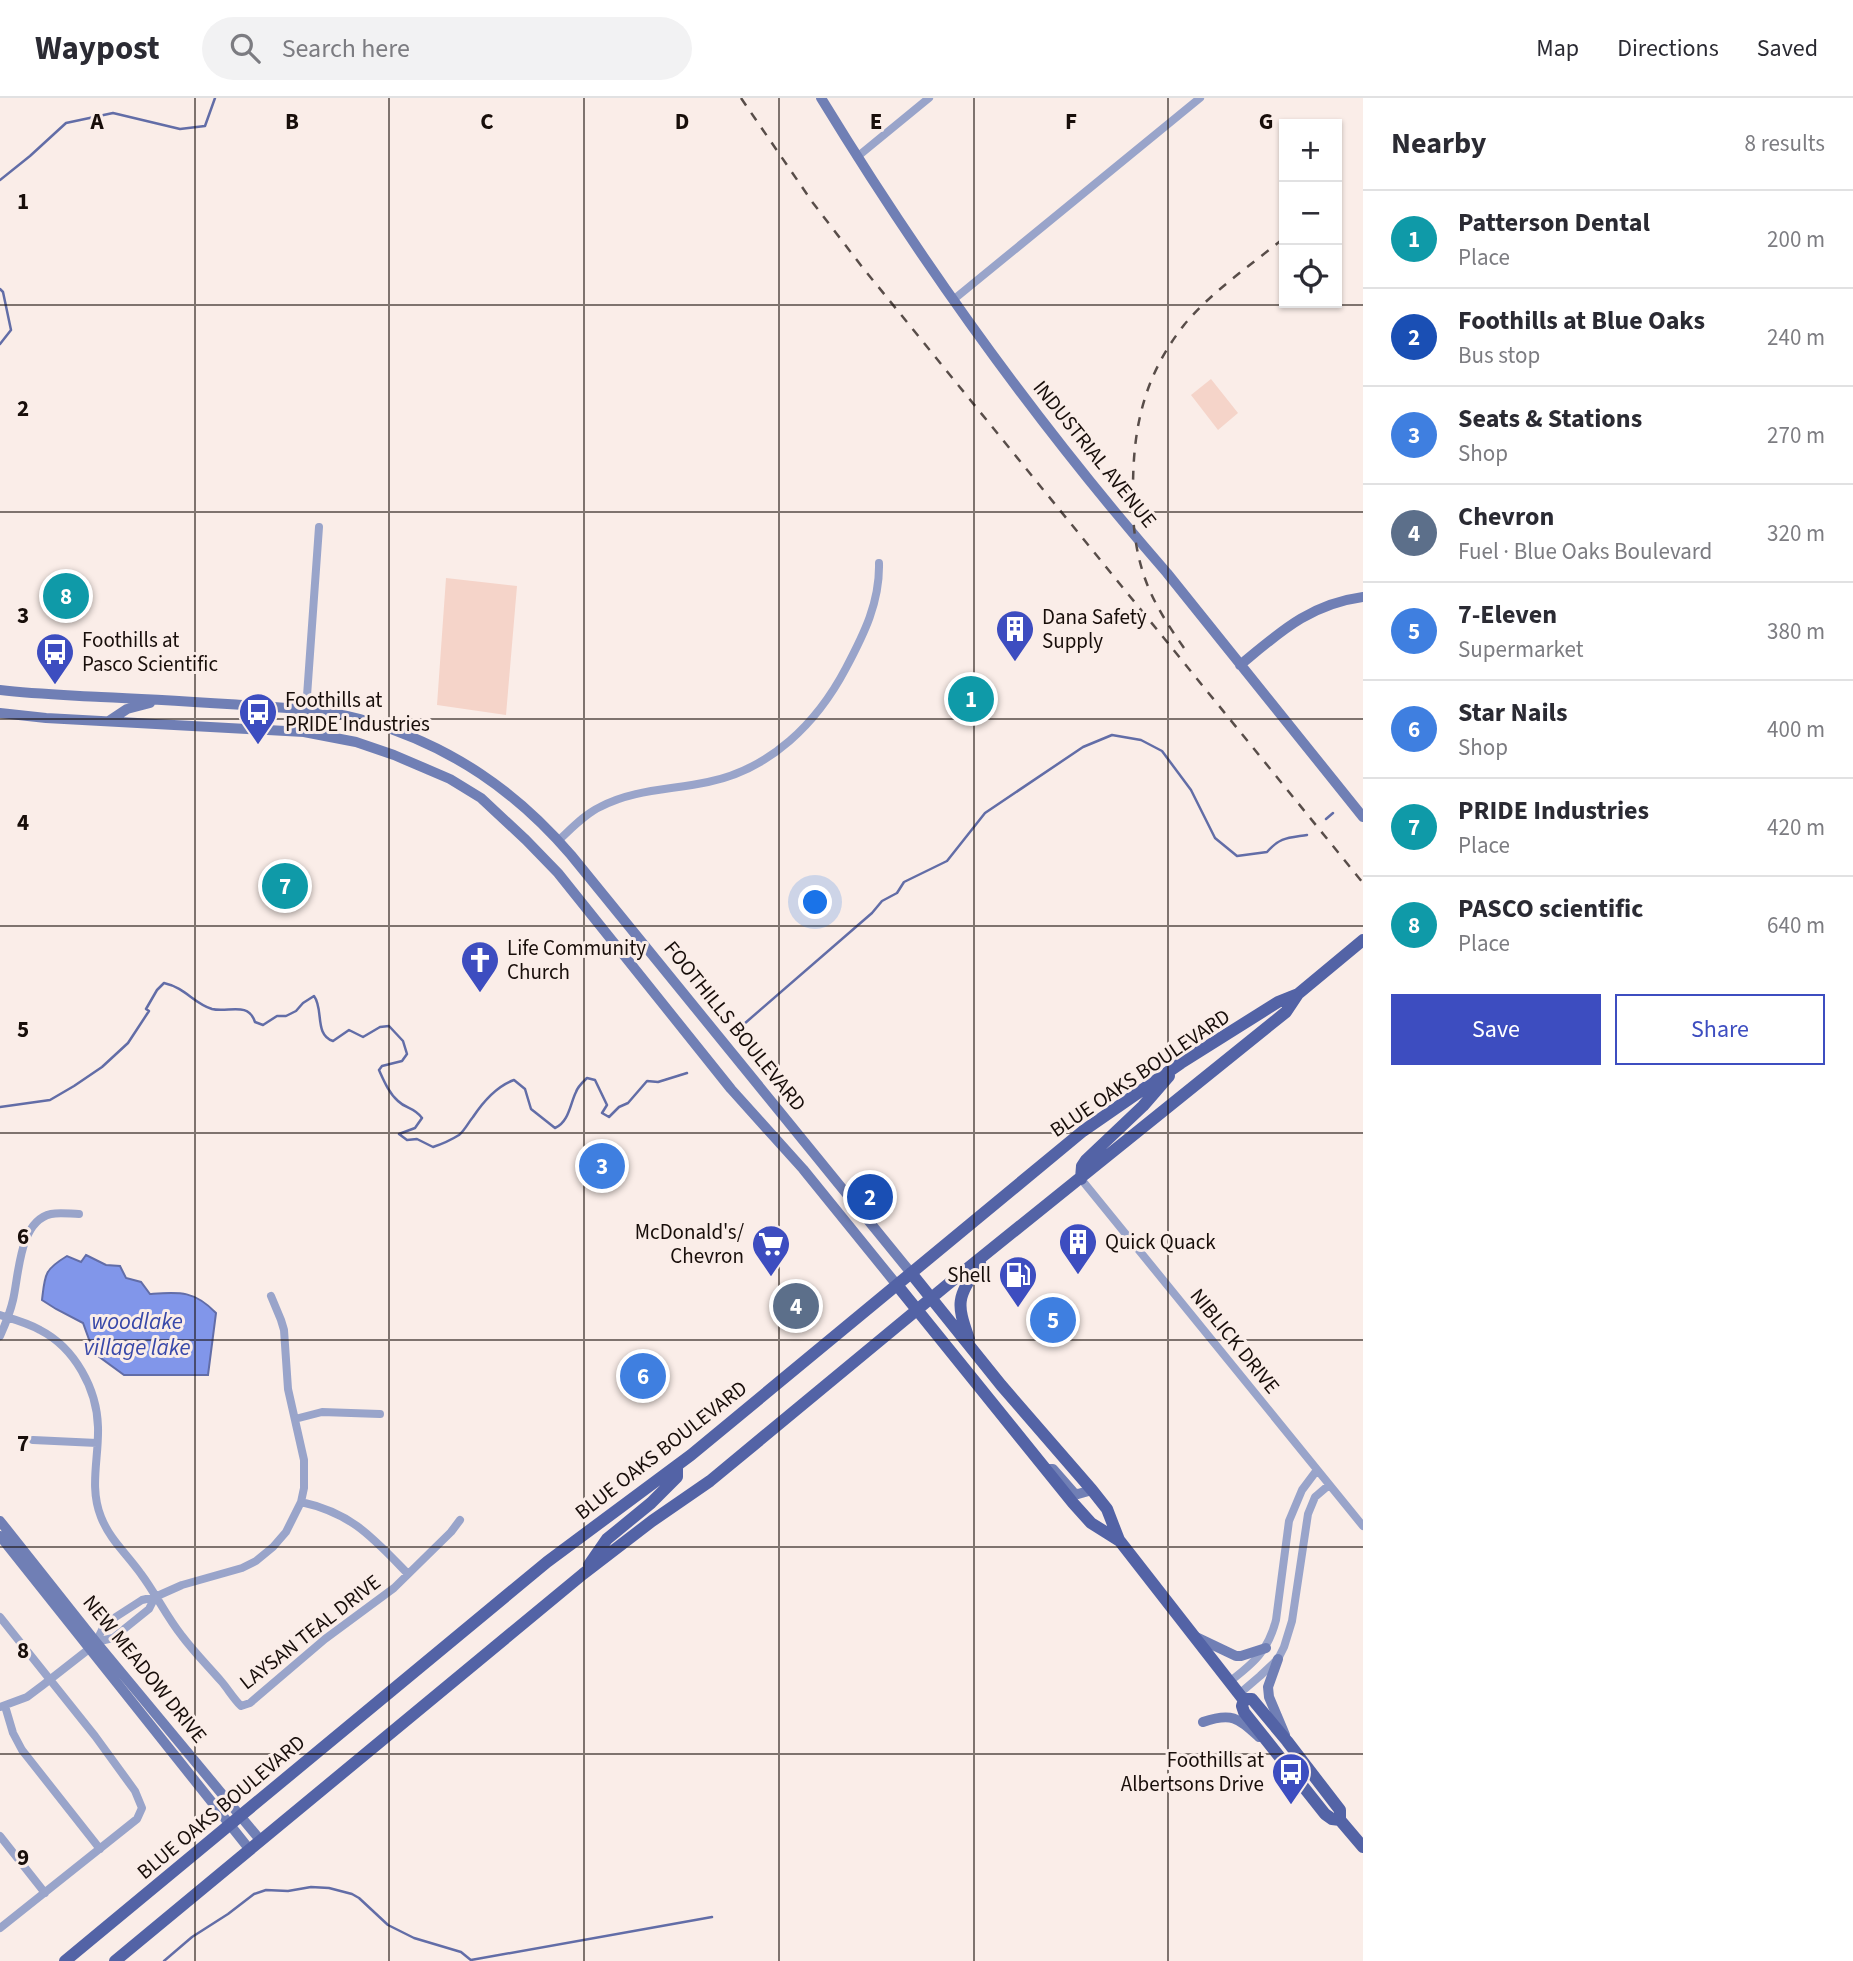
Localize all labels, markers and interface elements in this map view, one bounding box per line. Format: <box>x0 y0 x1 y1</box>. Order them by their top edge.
search box <box>202 17 692 80</box>
text: Waypost <box>35 25 160 72</box>
icon: search <box>226 29 264 67</box>
text: Search here <box>282 30 410 67</box>
text: Map <box>1536 31 1579 66</box>
text: Directions <box>1617 31 1719 66</box>
text: Saved <box>1757 31 1818 66</box>
text: A <box>89 105 104 138</box>
text: B <box>285 105 299 138</box>
text: C <box>480 105 494 138</box>
text: D <box>675 105 689 138</box>
text: E <box>870 105 882 138</box>
text: F <box>1065 105 1077 138</box>
text: G <box>1259 105 1273 138</box>
map controls <box>1279 119 1342 308</box>
button: + <box>1279 119 1342 182</box>
text: Nearby <box>1391 122 1486 165</box>
text: 8 results <box>1745 127 1825 160</box>
button: − <box>1279 182 1342 245</box>
text: 1 <box>17 185 29 218</box>
text: Patterson Dental <box>1458 204 1650 241</box>
text: 1 <box>1408 223 1420 256</box>
text: 200 m <box>1767 223 1825 256</box>
text: Place <box>1458 241 1510 274</box>
button: locate <box>1279 245 1342 308</box>
text: Foothills at Blue Oaks <box>1458 302 1705 339</box>
text: 2 <box>1408 321 1420 354</box>
text: 240 m <box>1767 321 1825 354</box>
text: Bus stop <box>1458 339 1540 372</box>
street label: INDUSTRIAL AVENUE <box>1026 374 1164 534</box>
text: 2 <box>17 392 29 425</box>
text: Seats & Stations <box>1458 400 1642 437</box>
text: 3 <box>1408 419 1420 452</box>
text: 270 m <box>1767 419 1825 452</box>
text: Shop <box>1458 437 1508 470</box>
text: Chevron <box>1458 498 1554 535</box>
text: 4 <box>1408 517 1420 550</box>
text: 320 m <box>1767 517 1825 550</box>
text: Fuel · Blue Oaks Boulevard <box>1458 535 1712 568</box>
pin: 8 <box>43 570 89 622</box>
text: 7-Eleven <box>1458 596 1557 633</box>
text: 3 <box>17 599 29 632</box>
place label: Dana Safety Supply <box>1042 602 1147 656</box>
building icon: Dana Safety Supply <box>994 608 1036 663</box>
text: 5 <box>1408 615 1420 648</box>
text: 380 m <box>1767 615 1825 648</box>
place label: Foothills at Pasco Scientific <box>82 625 219 679</box>
bus stop icon: Foothills at Pasco Scientific <box>34 631 76 686</box>
text: Supermarket <box>1458 633 1584 666</box>
pin: 1 <box>948 673 994 725</box>
place label: Foothills at PRIDE Industries <box>285 685 430 739</box>
bus stop icon: Foothills at PRIDE Industries <box>237 691 279 746</box>
text: Star Nails <box>1458 694 1568 731</box>
text: 6 <box>1408 713 1420 746</box>
text: 400 m <box>1767 713 1825 746</box>
text: Shop <box>1458 731 1508 764</box>
text: PRIDE Industries <box>1458 792 1649 829</box>
text: 4 <box>17 806 29 839</box>
text: 7 <box>1408 811 1420 844</box>
text: 420 m <box>1767 811 1825 844</box>
text: Place <box>1458 829 1510 862</box>
pin: 7 <box>262 860 308 912</box>
your location <box>798 885 832 919</box>
text: PASCO scientific <box>1458 890 1643 927</box>
text: 8 <box>1408 909 1420 942</box>
text: 640 m <box>1767 909 1825 942</box>
text: Place <box>1458 927 1510 960</box>
place label: Life Community Church <box>507 933 646 987</box>
street label: FOOTHILLS BOULEVARD <box>657 934 813 1118</box>
church icon: Life Community Church <box>459 939 501 994</box>
button: Save <box>1391 994 1601 1065</box>
button: Share <box>1615 994 1825 1065</box>
street label: BLUE OAKS BOULEVARD <box>1044 1002 1236 1144</box>
text: 5 <box>17 1013 29 1046</box>
pin: 3 <box>579 1140 625 1192</box>
pin: 2 <box>847 1171 893 1223</box>
place label: McDonald's/ Chevron <box>635 1217 745 1271</box>
text: 6 <box>17 1220 29 1253</box>
building icon: Quick Quack <box>1057 1221 1099 1276</box>
supermarket icon: McDonald's/ Chevron <box>750 1223 792 1278</box>
place label: Quick Quack <box>1105 1227 1216 1257</box>
fuel station icon: Shell <box>997 1254 1039 1309</box>
place label: Shell <box>947 1260 991 1290</box>
pin: 4 <box>773 1280 819 1332</box>
street label: NIBLICK DRIVE <box>1183 1282 1287 1400</box>
pin: 5 <box>1030 1294 1076 1346</box>
water label: woodlake village lake <box>84 1305 190 1364</box>
pin: 6 <box>620 1350 666 1402</box>
street label: BLUE OAKS BOULEVARD <box>569 1373 753 1527</box>
text: 7 <box>17 1427 29 1460</box>
street label: LAYSAN TEAL DRIVE <box>233 1567 387 1697</box>
street label: NEW MEADOW DRIVE <box>76 1589 214 1749</box>
text: 8 <box>17 1634 29 1667</box>
street label: BLUE OAKS BOULEVARD <box>130 1728 312 1886</box>
place label: Foothills at Albertsons Drive <box>1121 1745 1264 1799</box>
bus stop icon: Foothills at Albertsons Drive <box>1270 1751 1312 1806</box>
text: 9 <box>17 1841 29 1874</box>

